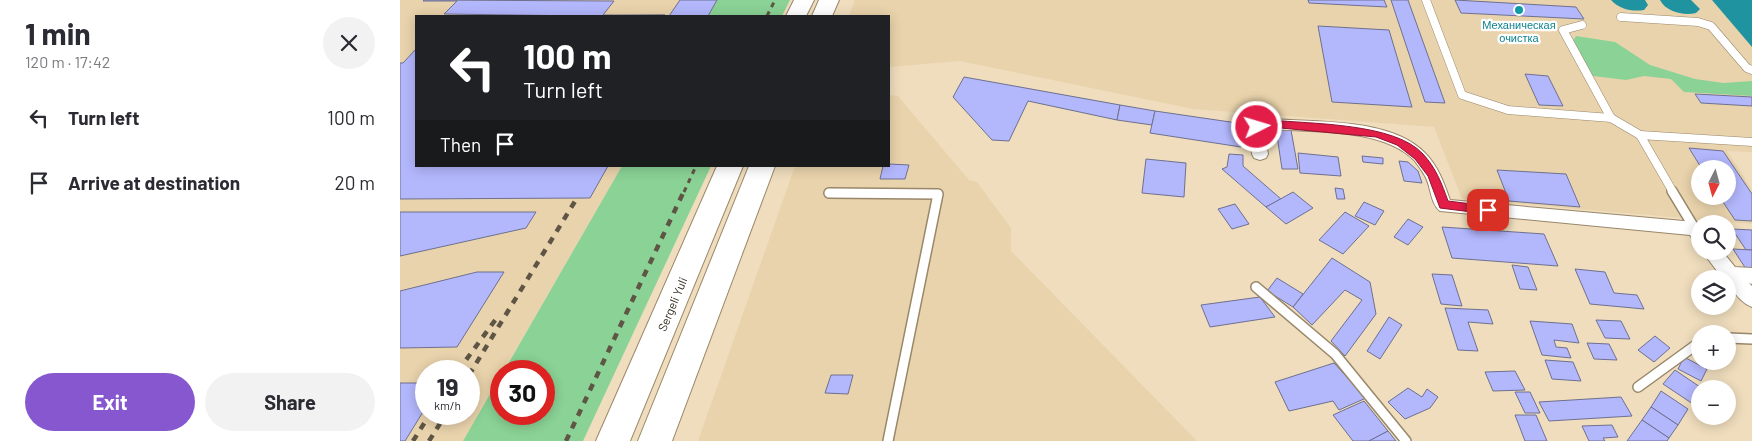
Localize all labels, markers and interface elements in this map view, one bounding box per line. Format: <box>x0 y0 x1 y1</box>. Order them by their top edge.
marker: Механическая очистка <box>1513 4 1525 16</box>
text: 1 min <box>25 15 91 51</box>
button: close <box>323 17 375 69</box>
place label: Механическая очистка <box>1482 18 1556 44</box>
text: 100 m <box>523 34 612 76</box>
icon: left <box>440 35 505 100</box>
text: 120 m · 17:42 <box>25 52 110 71</box>
text: Turn left <box>523 76 603 102</box>
position arrow <box>1230 100 1282 152</box>
icon: left <box>25 104 53 132</box>
text: Turn left <box>68 106 139 129</box>
text: 100 m <box>327 106 375 129</box>
icon: arrive <box>491 130 519 158</box>
text: Then <box>440 133 481 156</box>
north arrow <box>1691 160 1736 205</box>
map controls <box>1691 160 1736 425</box>
icon: arrive <box>25 169 53 197</box>
text: Arrive at destination <box>68 171 240 194</box>
text: 20 m <box>335 171 375 194</box>
pin <box>1467 189 1509 231</box>
icon: arrive <box>1474 196 1502 224</box>
button: search <box>1691 215 1736 260</box>
button: layers <box>1691 270 1736 315</box>
street label: Sergeli Yuli <box>654 275 690 333</box>
button: + <box>1691 325 1736 370</box>
speed limit sign: 30 <box>490 360 555 425</box>
text: 19 <box>436 371 459 401</box>
button: Exit <box>25 373 195 431</box>
button: Share <box>205 373 375 431</box>
button: − <box>1691 380 1736 425</box>
text: km/h <box>434 398 461 412</box>

